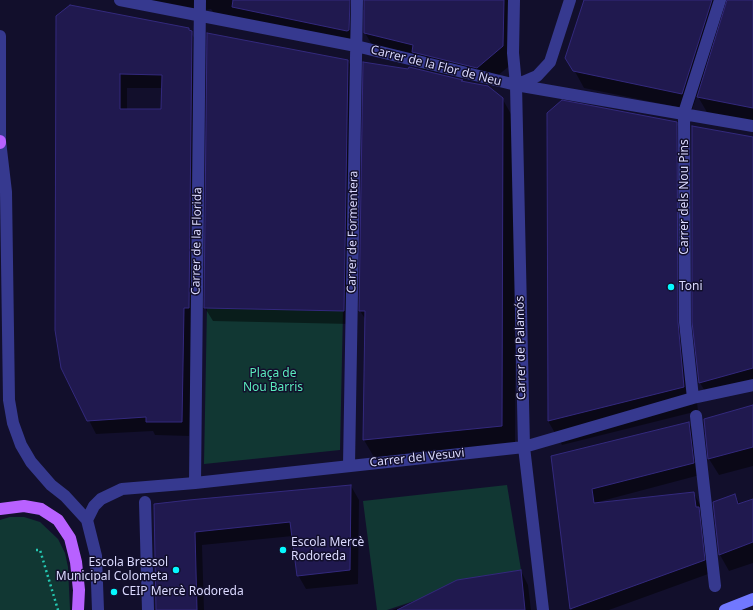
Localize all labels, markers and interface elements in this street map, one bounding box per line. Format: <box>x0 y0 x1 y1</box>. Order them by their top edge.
street label: Carrer de la Flor de Neu <box>369 43 503 89</box>
street label: Carrer dels Nou Pins <box>678 139 692 255</box>
street label: Carrer de Formentera <box>345 171 361 293</box>
street label: Carrer de la Florida <box>189 187 205 295</box>
place label: Toni <box>679 280 703 294</box>
marker: Toni <box>666 282 676 292</box>
street label: Carrer de Palamós <box>513 296 529 400</box>
park label: Plaça de Nou Barris <box>243 367 303 395</box>
street label: Carrer del Vesuvi <box>369 446 465 470</box>
place label: Escola Mercè Rodoreda <box>291 536 364 564</box>
marker: Escola Mercè Rodoreda <box>278 545 288 555</box>
place label: Escola Bressol Municipal Colometa <box>56 556 168 584</box>
marker: Escola Bressol Municipal Colometa <box>171 565 181 575</box>
place label: CEIP Mercè Rodoreda <box>122 585 244 599</box>
marker: CEIP Mercè Rodoreda <box>109 587 119 597</box>

